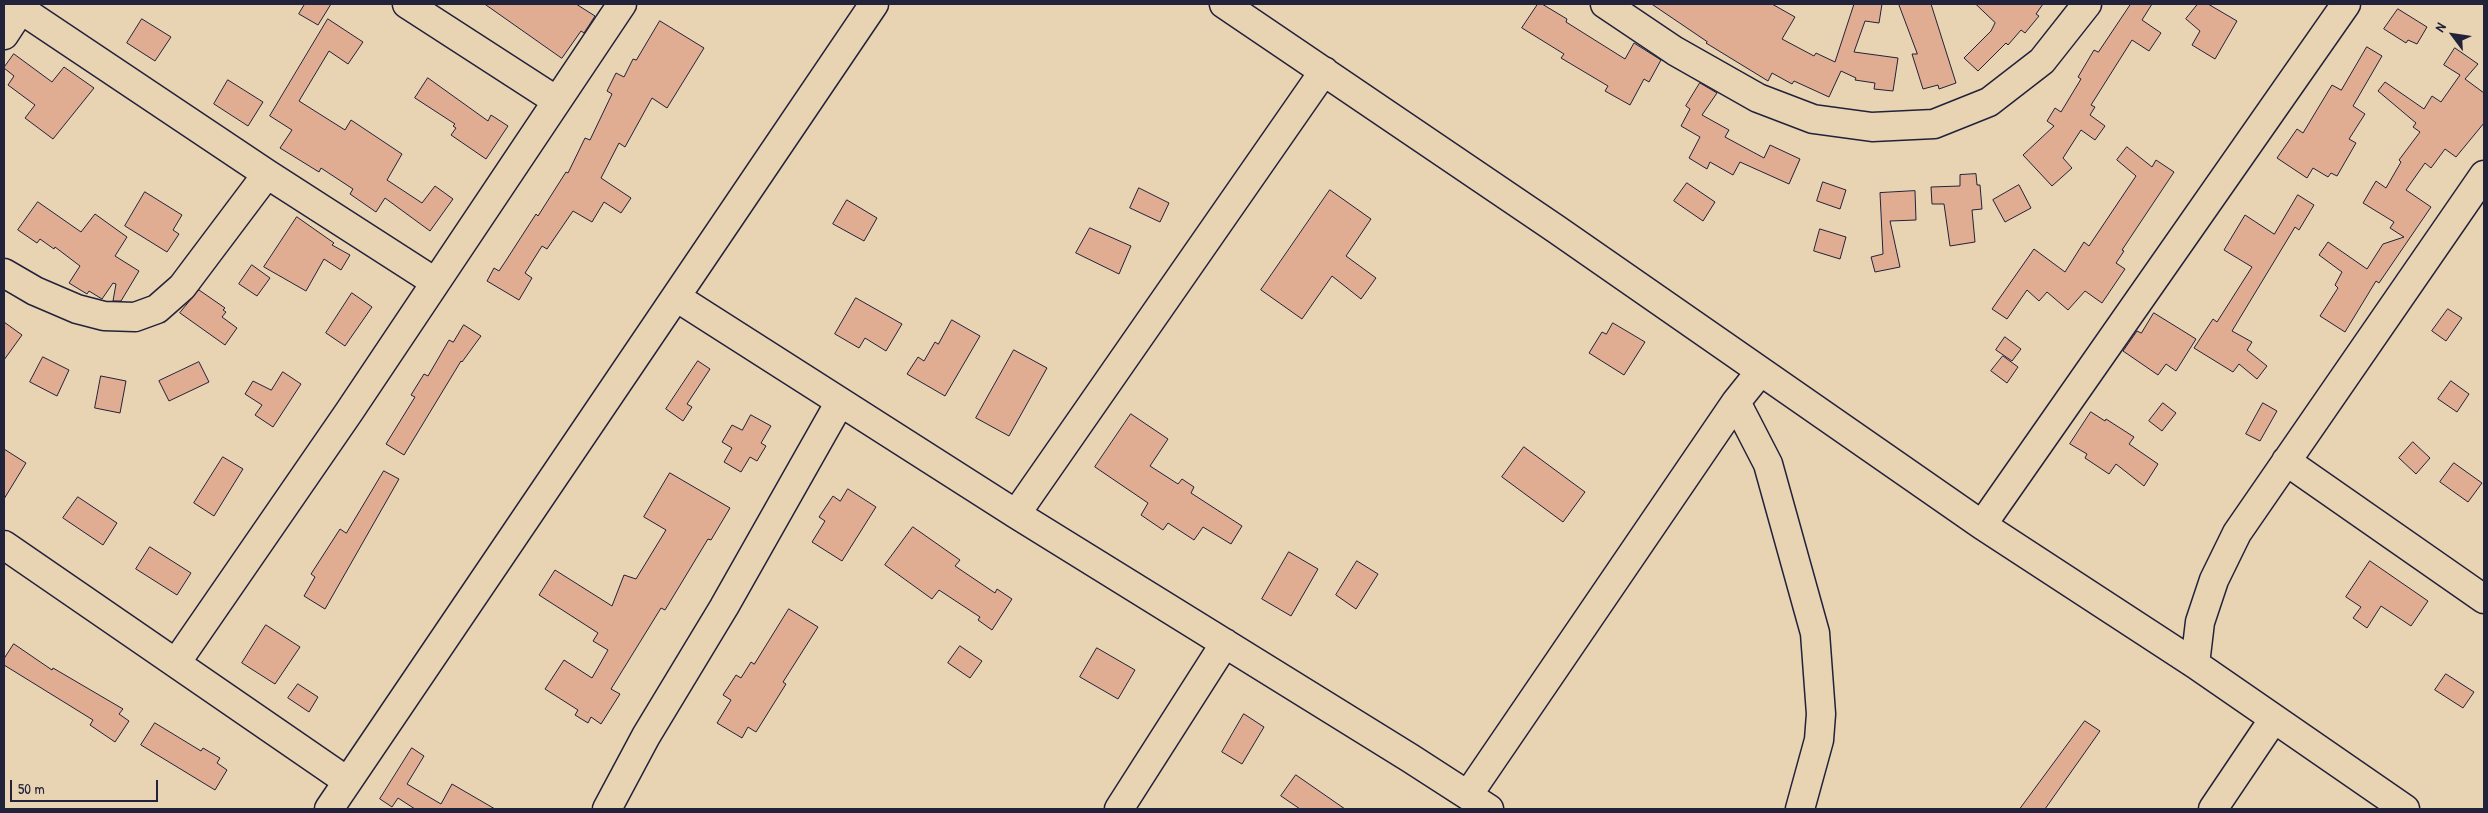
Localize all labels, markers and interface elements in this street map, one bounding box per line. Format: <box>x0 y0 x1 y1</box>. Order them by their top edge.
north arrow <box>2428 10 2478 60</box>
text: N <box>2430 19 2450 35</box>
scale bar <box>12 770 160 802</box>
text: 50 m <box>18 778 45 799</box>

